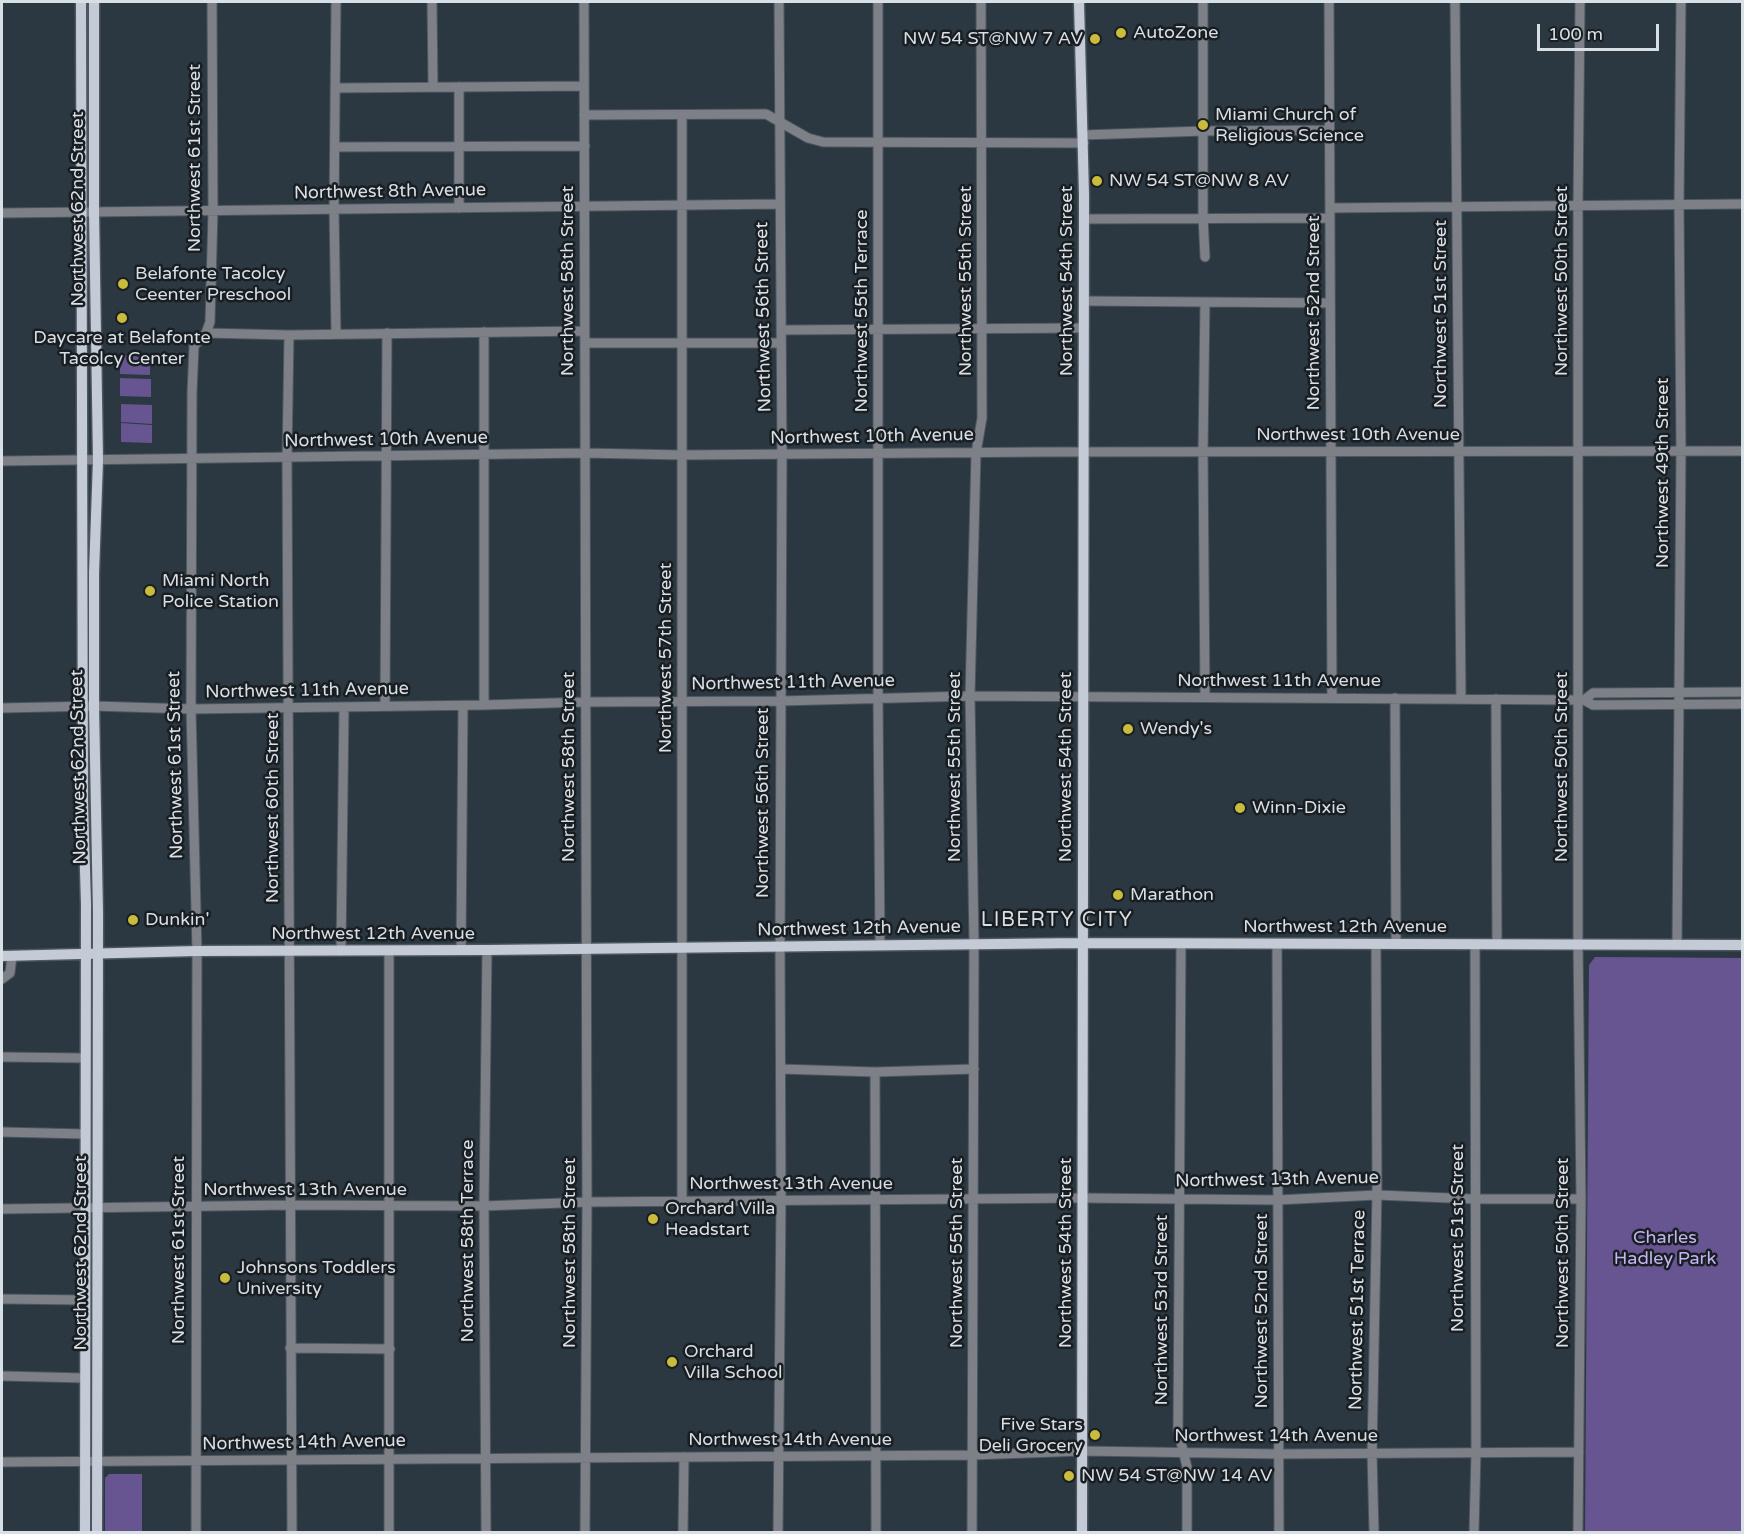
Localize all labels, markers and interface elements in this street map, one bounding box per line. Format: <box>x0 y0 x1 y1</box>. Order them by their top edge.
scale bar <box>1540 12 1662 50</box>
place label: AutoZone <box>1133 22 1218 44</box>
text: 100 m <box>1548 23 1603 45</box>
marker: AutoZone <box>1114 26 1128 40</box>
place label: NW 54 ST@NW 7 AV <box>903 28 1083 50</box>
marker: NW 54 ST@NW 7 AV <box>1088 32 1102 46</box>
street label: Northwest 61st Street <box>184 64 206 252</box>
place label: Miami Church of Religious Science <box>1215 104 1364 146</box>
street label: Northwest 62nd Street <box>67 111 89 307</box>
marker: Miami Church of Religious Science <box>1196 118 1210 132</box>
place label: NW 54 ST@NW 8 AV <box>1109 170 1289 192</box>
marker: NW 54 ST@NW 8 AV <box>1090 174 1104 188</box>
street label: Northwest 8th Avenue <box>294 180 486 204</box>
street label: Northwest 58th Street <box>557 186 579 376</box>
street label: Northwest 55th Street <box>955 186 977 376</box>
street label: Northwest 54th Street <box>1056 186 1078 376</box>
street label: Northwest 50th Street <box>1551 186 1573 376</box>
street label: Northwest 55th Terrace <box>851 210 873 412</box>
street label: Northwest 52nd Street <box>1303 215 1325 411</box>
street label: Northwest 51st Street <box>1430 220 1452 408</box>
street label: Northwest 56th Street <box>752 221 776 413</box>
place label: Belafonte Tacolcy Ceenter Preschool <box>135 263 291 306</box>
marker: Belafonte Tacolcy Ceenter Preschool <box>116 277 130 291</box>
marker: Daycare at Belafonte Tacolcy Center <box>115 311 129 325</box>
place label: Daycare at Belafonte Tacolcy Center <box>33 327 211 370</box>
street label: Northwest 49th Street <box>1652 378 1674 568</box>
street label: Northwest 10th Avenue <box>770 424 974 450</box>
street label: Northwest 10th Avenue <box>1256 424 1460 446</box>
street label: Northwest 10th Avenue <box>284 427 488 453</box>
street label: Northwest 57th Street <box>655 563 677 753</box>
place label: Miami North Police Station <box>162 570 279 612</box>
marker: Miami North Police Station <box>143 584 157 598</box>
street label: Northwest 62nd Street <box>66 669 92 865</box>
street label: Northwest 11th Avenue <box>691 670 895 696</box>
street label: Northwest 11th Avenue <box>1177 670 1381 692</box>
street label: Northwest 61st Street <box>164 671 188 859</box>
street label: Northwest 58th Street <box>558 672 580 862</box>
street label: Northwest 55th Street <box>944 672 966 862</box>
street label: Northwest 54th Street <box>1055 672 1077 862</box>
street label: Northwest 50th Street <box>1551 672 1573 862</box>
street label: Northwest 11th Avenue <box>205 678 409 704</box>
street label: Northwest 56th Street <box>752 708 774 898</box>
street label: Northwest 60th Street <box>262 713 284 903</box>
place label: Wendy's <box>1140 718 1212 740</box>
marker: Wendy's <box>1121 722 1135 736</box>
place label: Winn-Dixie <box>1252 797 1346 819</box>
marker: Winn-Dixie <box>1233 801 1247 815</box>
place label: Marathon <box>1130 884 1214 906</box>
marker: Marathon <box>1111 888 1125 902</box>
place label: Dunkin' <box>145 909 210 931</box>
district label: LIBERTY CITY <box>981 909 1133 933</box>
marker: Dunkin' <box>126 913 140 927</box>
street label: Northwest 12th Avenue <box>757 916 961 942</box>
street label: Northwest 12th Avenue <box>1243 916 1447 938</box>
street label: Northwest 12th Avenue <box>271 923 475 945</box>
street label: Northwest 58th Terrace <box>457 1140 479 1342</box>
street label: Northwest 51st Street <box>1447 1144 1469 1332</box>
street label: Northwest 62nd Street <box>70 1155 92 1351</box>
street label: Northwest 61st Street <box>168 1156 190 1344</box>
street label: Northwest 58th Street <box>559 1158 581 1348</box>
street label: Northwest 55th Street <box>946 1158 968 1348</box>
street label: Northwest 54th Street <box>1055 1158 1077 1348</box>
street label: Northwest 50th Street <box>1552 1158 1574 1348</box>
street label: Northwest 13th Avenue <box>1175 1167 1379 1193</box>
street label: Northwest 13th Avenue <box>689 1173 893 1195</box>
street label: Northwest 13th Avenue <box>203 1179 407 1201</box>
place label: Orchard Villa Headstart <box>665 1198 775 1240</box>
street label: Northwest 51st Terrace <box>1345 1210 1371 1410</box>
marker: Orchard Villa Headstart <box>646 1212 660 1226</box>
street label: Northwest 52nd Street <box>1251 1213 1273 1409</box>
street label: Northwest 53rd Street <box>1151 1215 1173 1405</box>
park label: Charles Hadley Park <box>1614 1227 1716 1270</box>
place label: Johnsons Toddlers University <box>237 1257 396 1300</box>
marker: Johnsons Toddlers University <box>218 1271 232 1285</box>
place label: Orchard Villa School <box>684 1341 783 1384</box>
marker: Orchard Villa School <box>665 1355 679 1369</box>
place label: Five Stars Deli Grocery <box>979 1414 1083 1456</box>
street label: Northwest 14th Avenue <box>1174 1425 1378 1447</box>
marker: Five Stars Deli Grocery <box>1088 1428 1102 1442</box>
street label: Northwest 14th Avenue <box>688 1429 892 1451</box>
street label: Northwest 14th Avenue <box>202 1430 406 1456</box>
place label: NW 54 ST@NW 14 AV <box>1081 1465 1272 1487</box>
marker: NW 54 ST@NW 14 AV <box>1062 1469 1076 1483</box>

